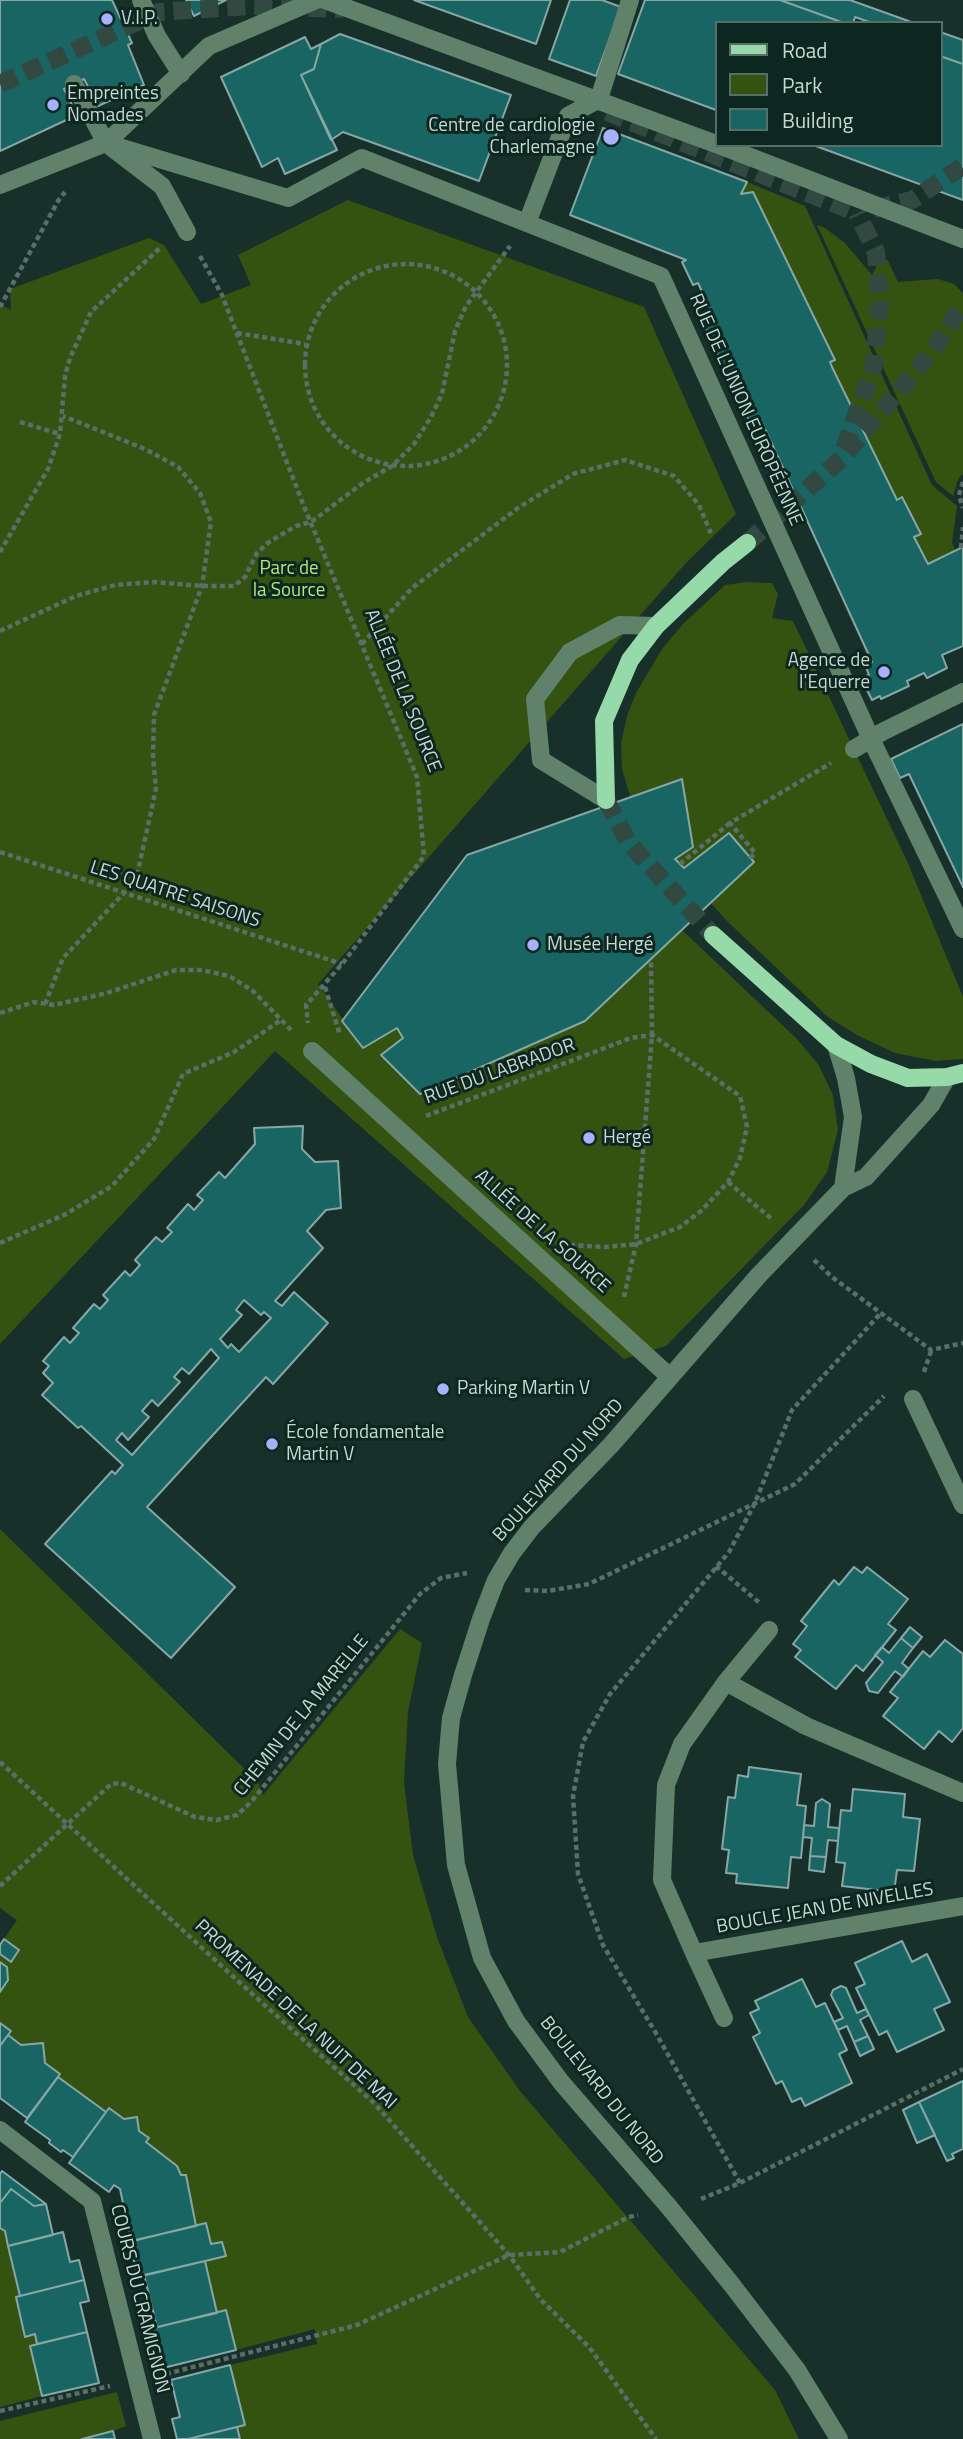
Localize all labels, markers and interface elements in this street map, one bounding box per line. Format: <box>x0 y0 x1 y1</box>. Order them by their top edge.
place label: V.I.P. <box>121 8 158 30</box>
marker: V.I.P. <box>99 11 115 27</box>
legend <box>715 21 942 147</box>
text: Road <box>782 34 827 66</box>
text: Park <box>782 69 822 101</box>
place label: Empreintes Nomades <box>67 83 159 127</box>
marker: Empreintes Nomades <box>45 97 61 113</box>
text: Building <box>782 104 853 136</box>
place label: Centre de cardiologie Charlemagne <box>428 115 595 159</box>
marker: Centre de cardiologie Charlemagne <box>601 127 621 147</box>
street label: RUE DE L'UNION EUROPÉENNE <box>683 290 807 530</box>
park label: Parc de la Source <box>253 558 325 602</box>
street label: ALLÉE DE LA SOURCE <box>359 606 445 776</box>
place label: Agence de l'Equerre <box>788 650 870 694</box>
marker: Agence de l'Equerre <box>876 664 892 680</box>
street label: LES QUATRE SAISONS <box>87 857 263 933</box>
place label: Musée Hergé <box>547 934 653 956</box>
marker: Musée Hergé <box>525 937 541 953</box>
street label: RUE DU LABRADOR <box>421 1034 579 1110</box>
place label: Hergé <box>603 1127 651 1149</box>
marker: Hergé <box>581 1130 597 1146</box>
street label: ALLÉE DE LA SOURCE <box>470 1165 614 1299</box>
place label: Parking Martin V <box>457 1378 590 1400</box>
marker: Parking Martin V <box>435 1381 451 1397</box>
street label: BOULEVARD DU NORD <box>489 1395 629 1547</box>
place label: École fondamentale Martin V <box>286 1422 444 1466</box>
marker: École fondamentale Martin V <box>264 1436 280 1452</box>
street label: CHEMIN DE LA MARELLE <box>230 1631 374 1801</box>
street label: BOUCLE JEAN DE NIVELLES <box>715 1879 935 1939</box>
street label: PROMENADE DE LA NUIT DE MAI <box>189 1915 401 2115</box>
street label: BOULEVARD DU NORD <box>534 2012 668 2170</box>
street label: COURS DU CRAMIGNON <box>105 2202 173 2396</box>

